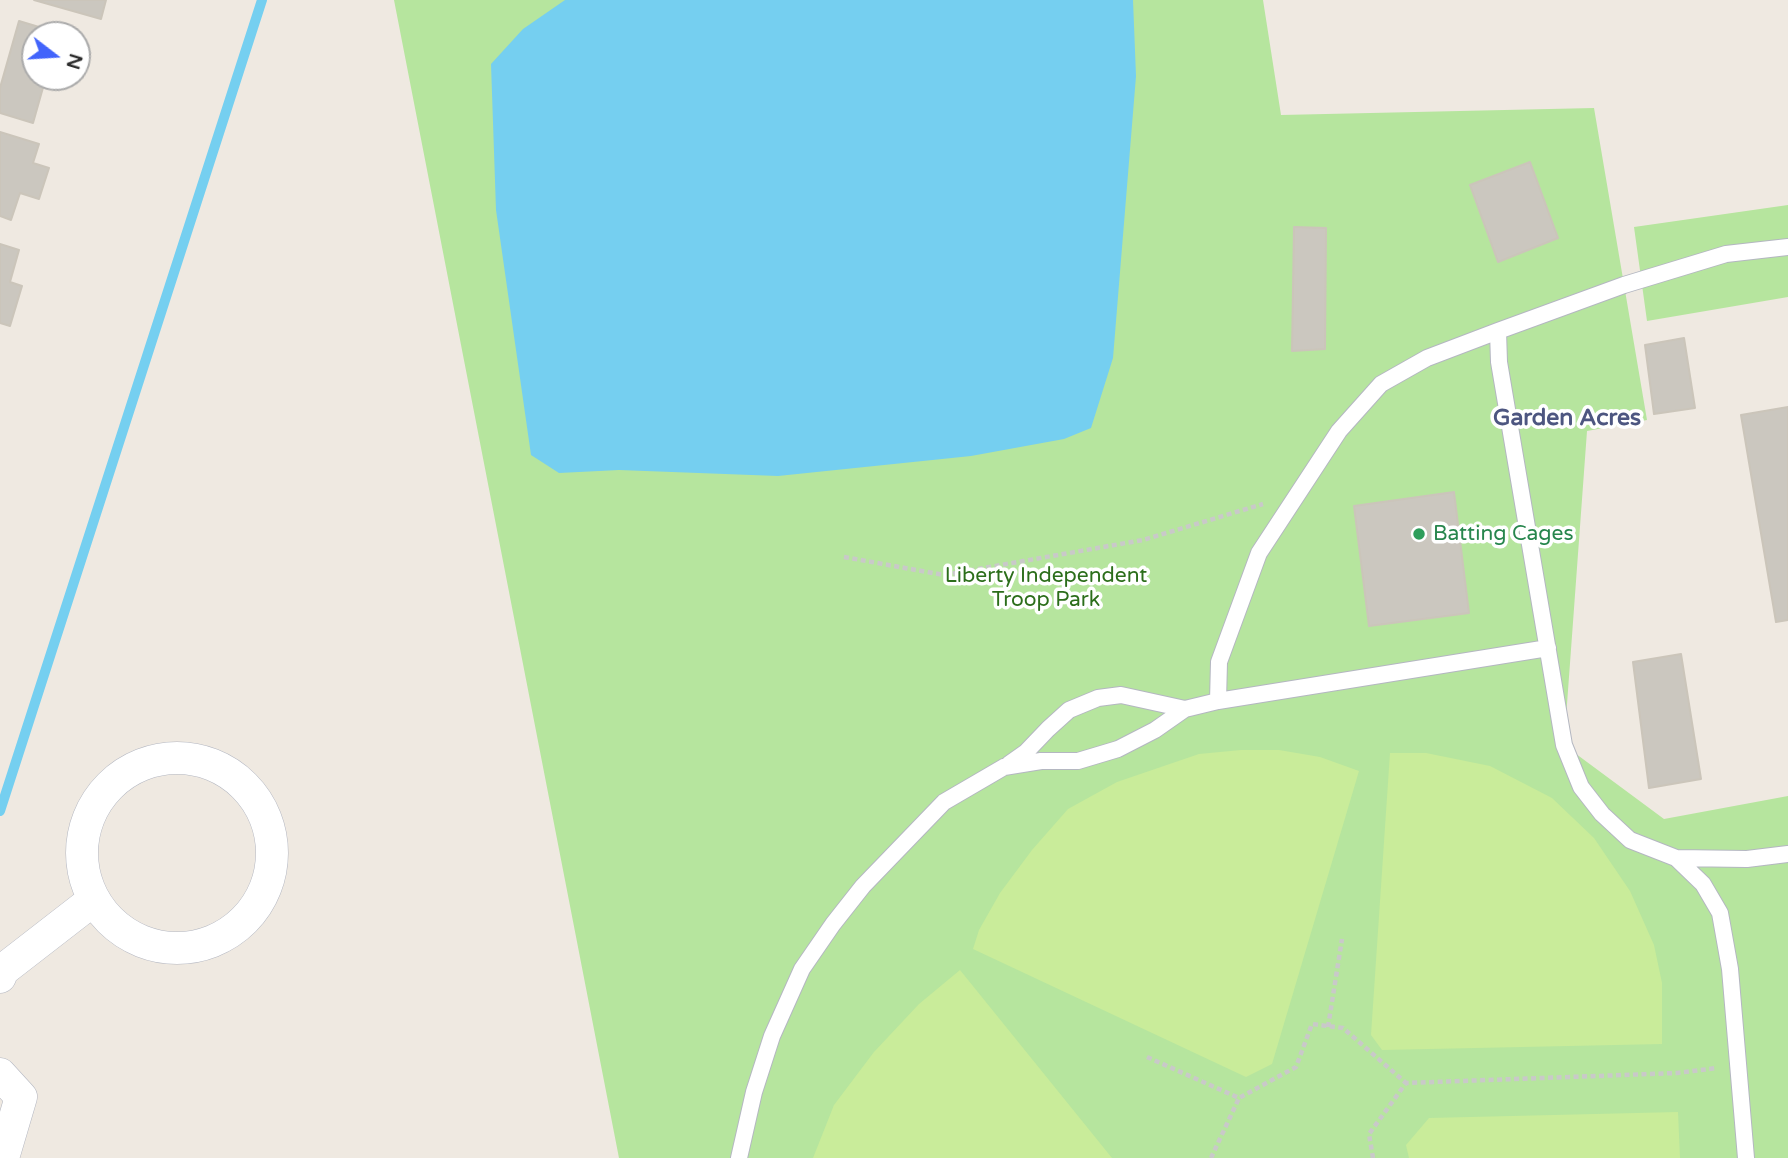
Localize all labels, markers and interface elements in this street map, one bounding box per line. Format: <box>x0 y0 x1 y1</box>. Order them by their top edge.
north arrow <box>21 21 91 91</box>
text: N <box>61 51 87 72</box>
district label: Garden Acres <box>1493 405 1641 433</box>
place label: Batting Cages <box>1433 521 1573 547</box>
marker: Batting Cages <box>1411 526 1427 542</box>
park label: Liberty Independent Troop Park <box>945 563 1147 613</box>

